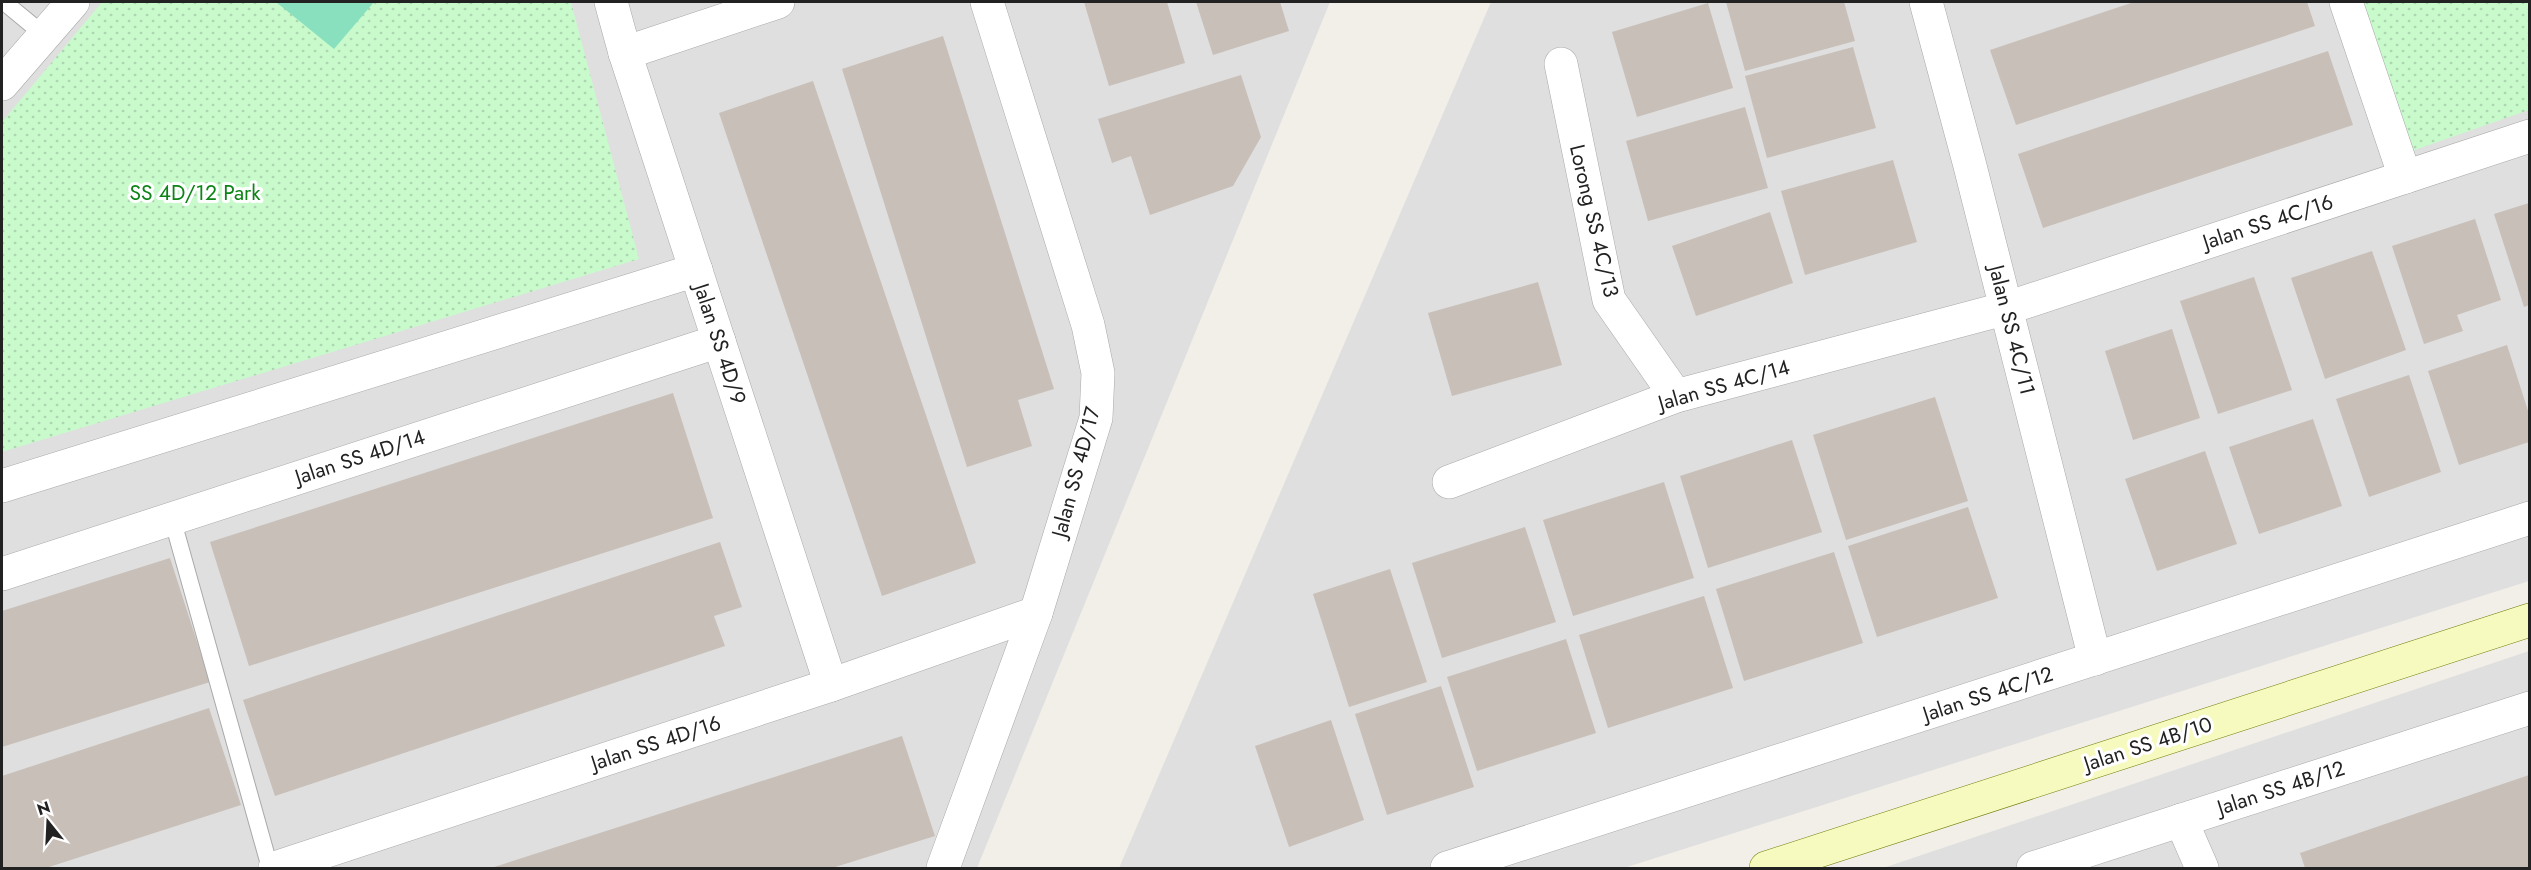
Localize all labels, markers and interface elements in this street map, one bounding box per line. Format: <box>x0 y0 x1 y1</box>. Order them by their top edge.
street label: Lorong SS 4C/13 <box>1562 142 1626 300</box>
park label: SS 4D/12 Park <box>129 178 261 208</box>
street label: Jalan SS 4C/16 <box>2196 187 2337 258</box>
street label: Jalan SS 4C/11 <box>1981 259 2043 398</box>
street label: Jalan SS 4D/9 <box>685 277 754 408</box>
street label: Jalan SS 4C/14 <box>1652 352 1793 419</box>
street label: Jalan SS 4D/17 <box>1043 403 1108 543</box>
street label: Jalan SS 4D/14 <box>288 422 429 493</box>
street label: Jalan SS 4C/12 <box>1916 659 2057 730</box>
street label: Jalan SS 4D/16 <box>584 708 725 779</box>
street label: Jalan SS 4B/10 <box>2077 709 2216 780</box>
street label: Jalan SS 4B/12 <box>2210 753 2349 824</box>
north arrow <box>18 792 78 852</box>
text: N <box>34 795 53 821</box>

